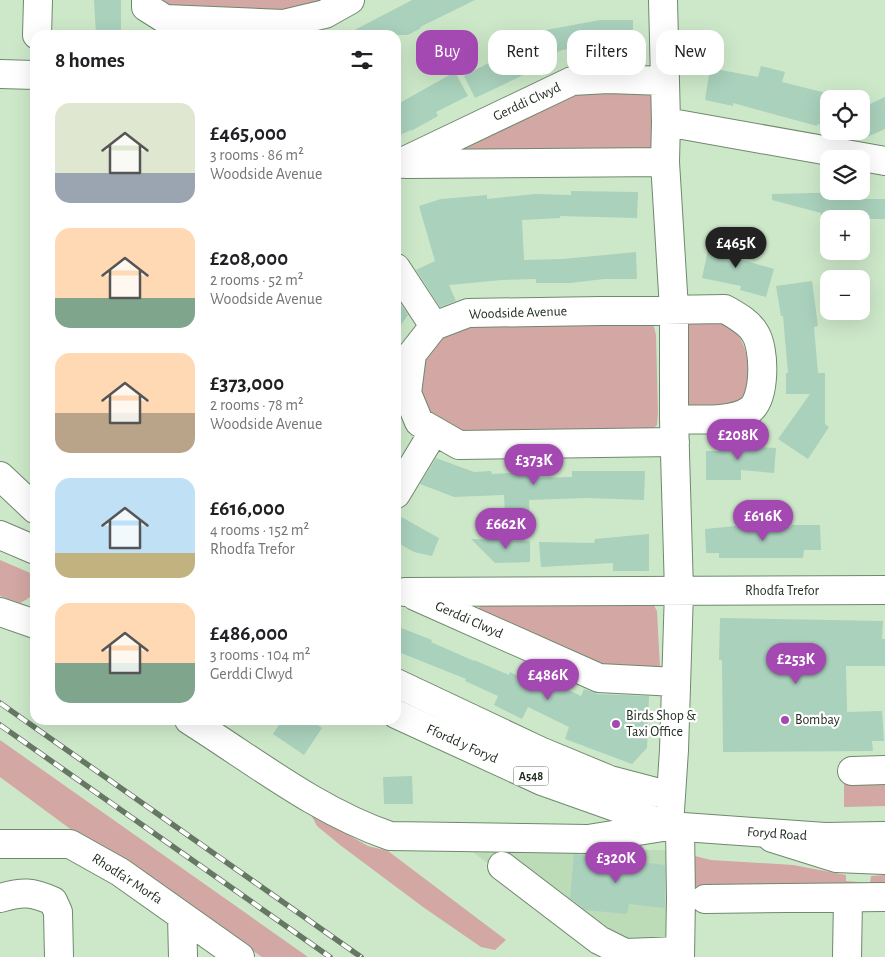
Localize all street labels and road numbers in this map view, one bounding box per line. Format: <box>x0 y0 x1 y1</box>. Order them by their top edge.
street label: Gerddi Clwyd <box>491 80 563 124</box>
street label: Woodside Avenue <box>469 304 567 322</box>
street label: Rhodfa Trefor <box>745 584 820 598</box>
street label: Gerddi Clwyd <box>433 599 505 641</box>
street label: Ffordd y Foryd <box>424 722 500 766</box>
road number: A548 <box>514 766 548 786</box>
street label: Foryd Road <box>746 825 808 843</box>
street label: Rhodfa'r Morfa <box>89 851 165 907</box>

